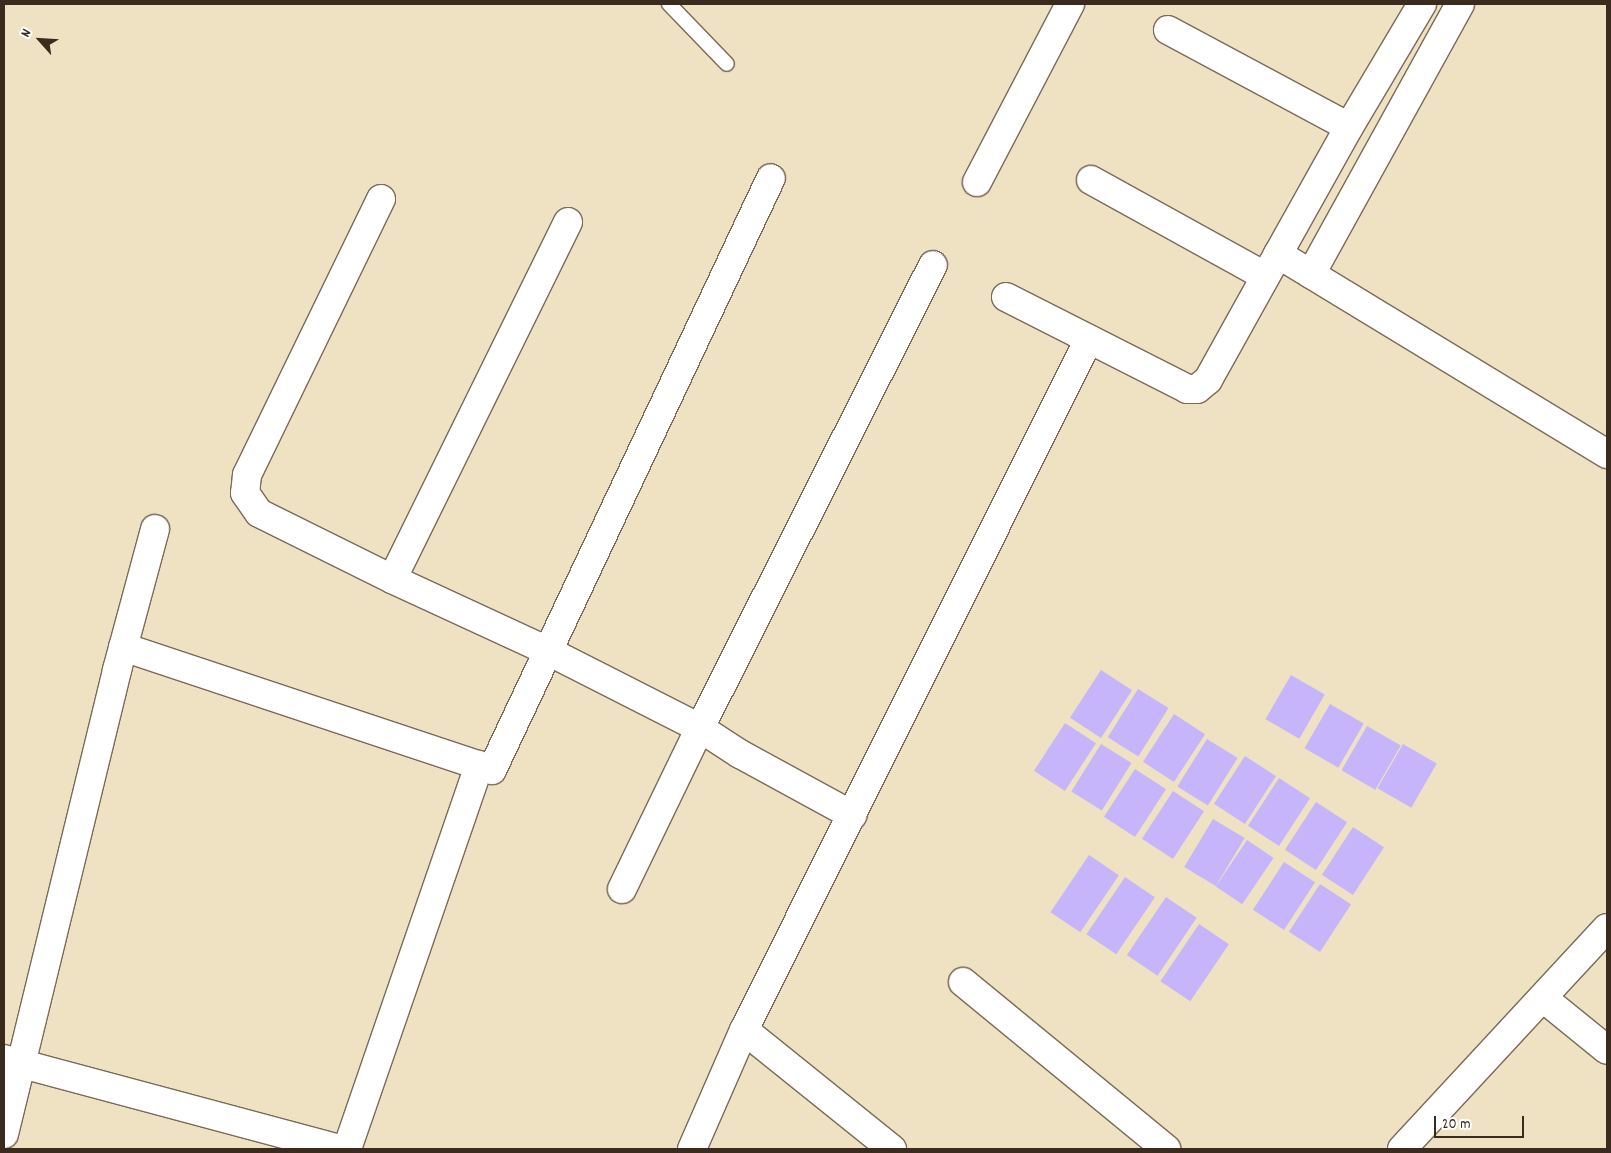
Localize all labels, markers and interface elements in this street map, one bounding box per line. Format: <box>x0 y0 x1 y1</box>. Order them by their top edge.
north arrow <box>15 15 65 65</box>
text: N <box>16 26 37 41</box>
scale bar <box>1436 1106 1526 1138</box>
text: 20 m <box>1442 1114 1470 1136</box>

